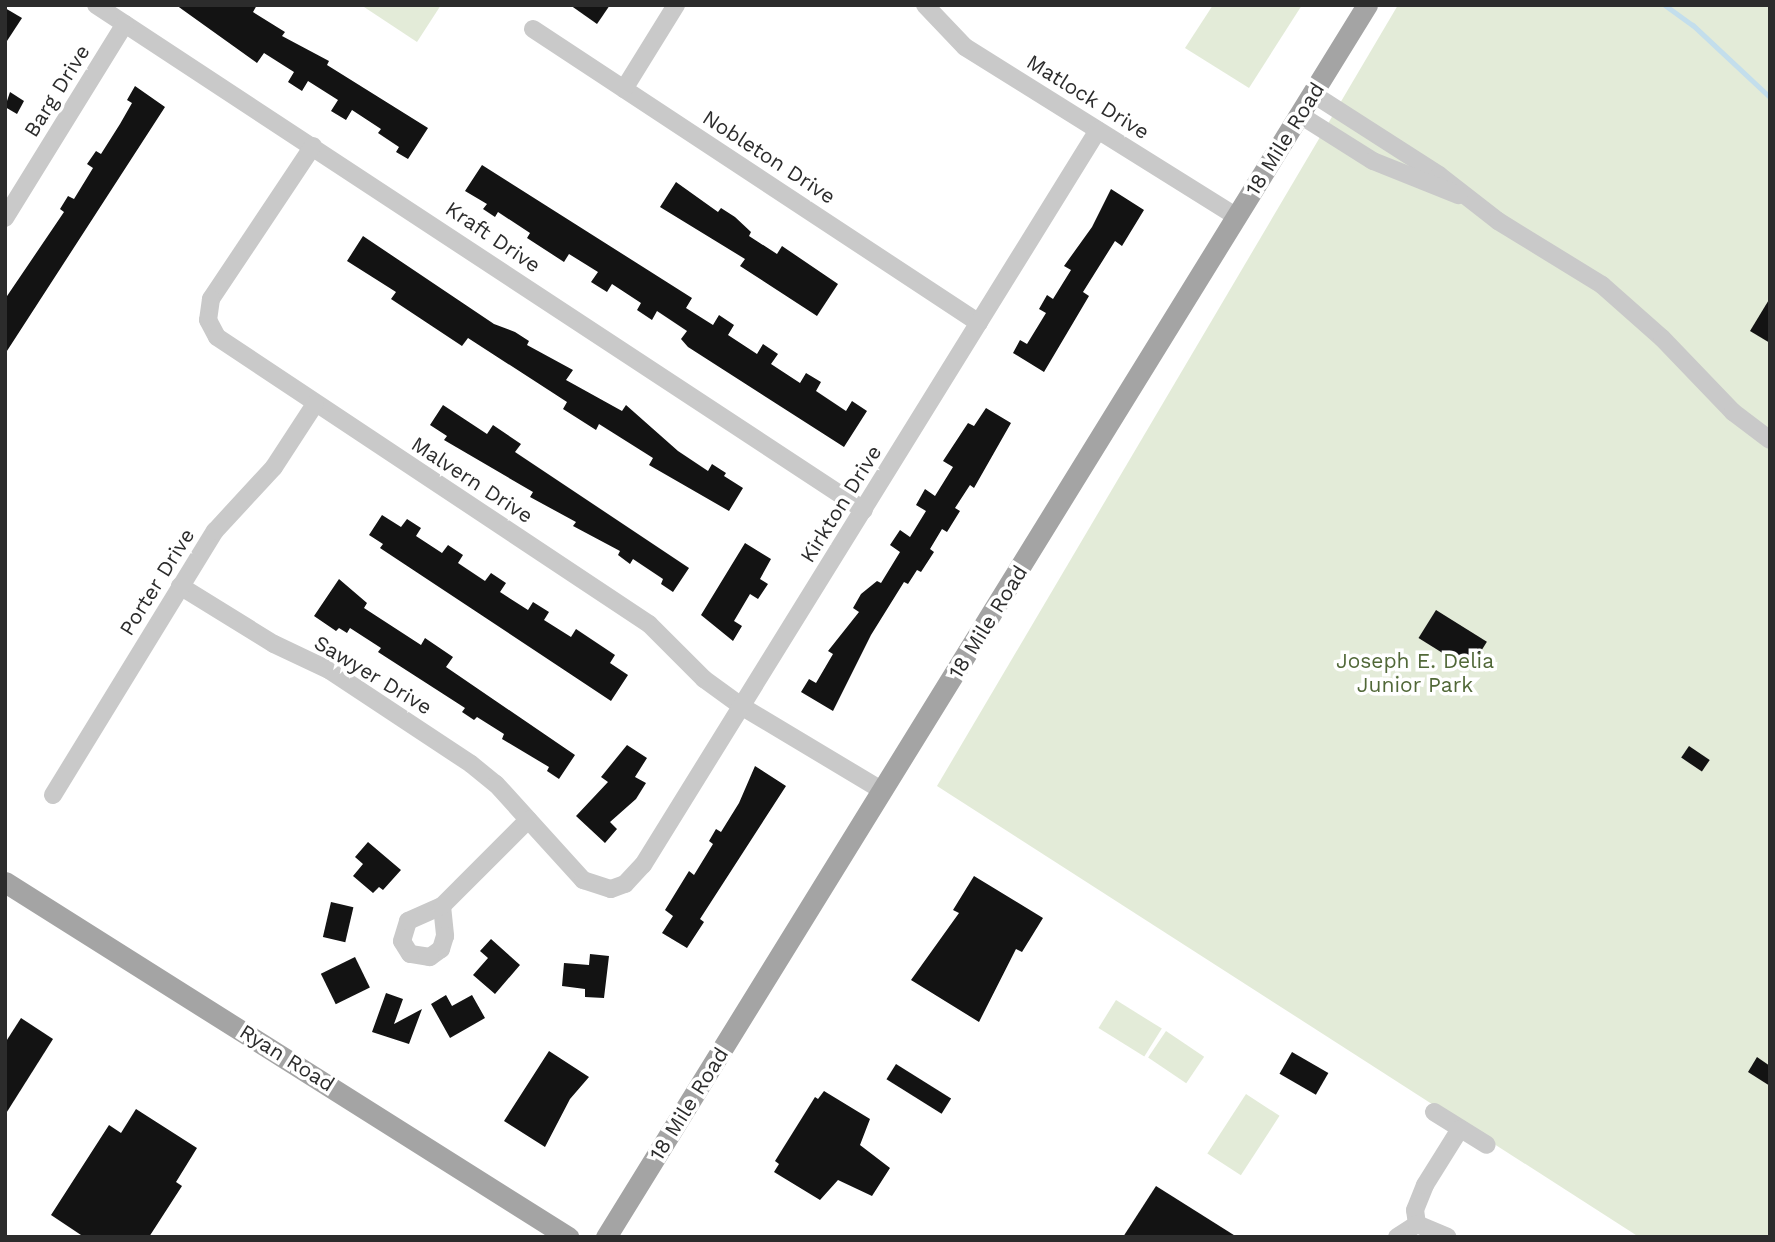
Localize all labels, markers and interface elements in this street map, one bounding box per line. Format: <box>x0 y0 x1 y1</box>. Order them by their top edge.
street label: Barg Drive <box>19 40 95 142</box>
street label: Matlock Drive <box>1022 49 1154 145</box>
street label: 18 Mile Road <box>1240 78 1330 200</box>
street label: Nobleton Drive <box>698 105 840 209</box>
street label: Kraft Drive <box>441 196 545 278</box>
street label: Malvern Drive <box>407 431 537 529</box>
street label: Kirkton Drive <box>795 441 887 567</box>
street label: Porter Drive <box>114 524 200 640</box>
street label: 18 Mile Road <box>943 561 1033 683</box>
street label: Sawyer Drive <box>309 630 437 720</box>
park label: Joseph E. Delia Junior Park <box>1336 648 1494 698</box>
street label: Ryan Road <box>235 1019 339 1097</box>
street label: 18 Mile Road <box>644 1043 734 1165</box>

